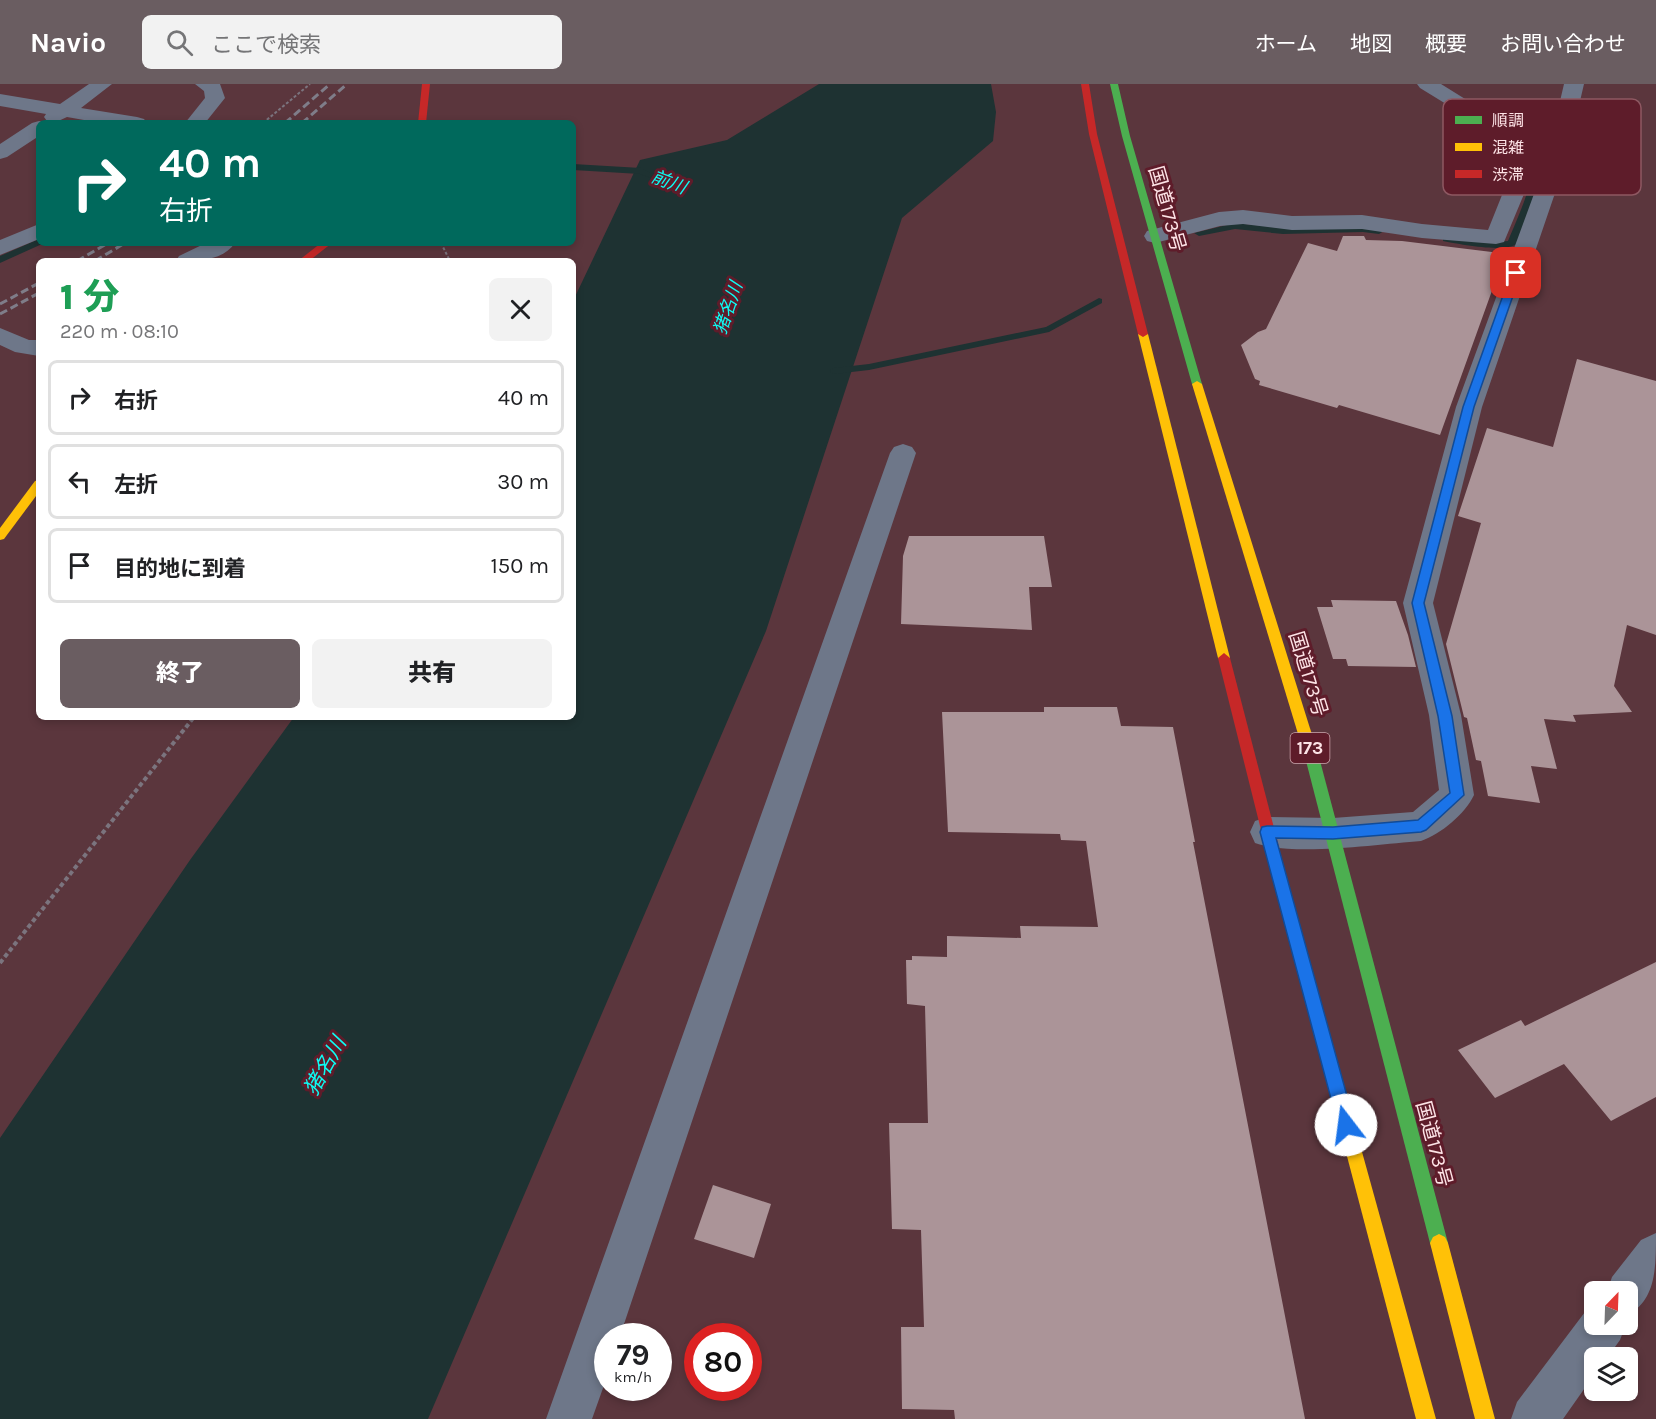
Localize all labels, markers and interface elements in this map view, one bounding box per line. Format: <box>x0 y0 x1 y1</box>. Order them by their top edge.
search box <box>142 15 562 69</box>
text: Navio <box>30 26 106 59</box>
icon: search <box>163 26 196 59</box>
text: ここで検索 <box>211 32 321 58</box>
text: ホーム <box>1255 32 1317 56</box>
text: 地図 <box>1350 32 1392 56</box>
text: 概要 <box>1425 32 1467 56</box>
text: お問い合わせ <box>1500 32 1626 56</box>
legend <box>1443 99 1641 195</box>
text: 順調 <box>1492 111 1524 130</box>
text: 40 m <box>159 138 261 188</box>
text: 混雑 <box>1492 138 1524 157</box>
icon: right <box>60 144 138 222</box>
street label: 国道173号 <box>1144 164 1190 254</box>
water label: 前川 <box>648 165 692 199</box>
text: 渋滞 <box>1492 165 1524 184</box>
text: 右折 <box>159 195 213 227</box>
pin <box>1490 247 1541 298</box>
icon: arrive <box>1499 256 1532 289</box>
text: 1 分 <box>60 276 120 318</box>
water label: 猪名川 <box>709 277 748 337</box>
button: close <box>489 278 552 341</box>
text: 220 m · 08:10 <box>60 320 179 343</box>
icon: right <box>63 381 96 414</box>
text: 40 m <box>498 385 549 411</box>
text: 右折 <box>114 388 158 414</box>
icon: left <box>63 465 96 498</box>
text: 30 m <box>497 469 549 495</box>
text: 左折 <box>114 472 158 498</box>
icon: arrive <box>63 549 96 582</box>
text: 150 m <box>490 553 549 579</box>
text: 目的地に到着 <box>114 556 246 582</box>
street label: 国道173号 <box>1284 629 1332 719</box>
button: 終了 <box>60 639 300 708</box>
button: 共有 <box>312 639 552 708</box>
road number: 173 <box>1290 733 1330 763</box>
water label: 猪名川 <box>299 1031 352 1099</box>
position arrow <box>1314 1093 1378 1157</box>
street label: 国道173号 <box>1412 1099 1456 1189</box>
north arrow <box>1584 1281 1638 1335</box>
map controls <box>1584 1281 1638 1401</box>
speed limit sign: 80 <box>684 1323 762 1401</box>
text: 79 <box>616 1337 650 1373</box>
button: layers <box>1584 1347 1638 1401</box>
text: km/h <box>614 1368 652 1386</box>

